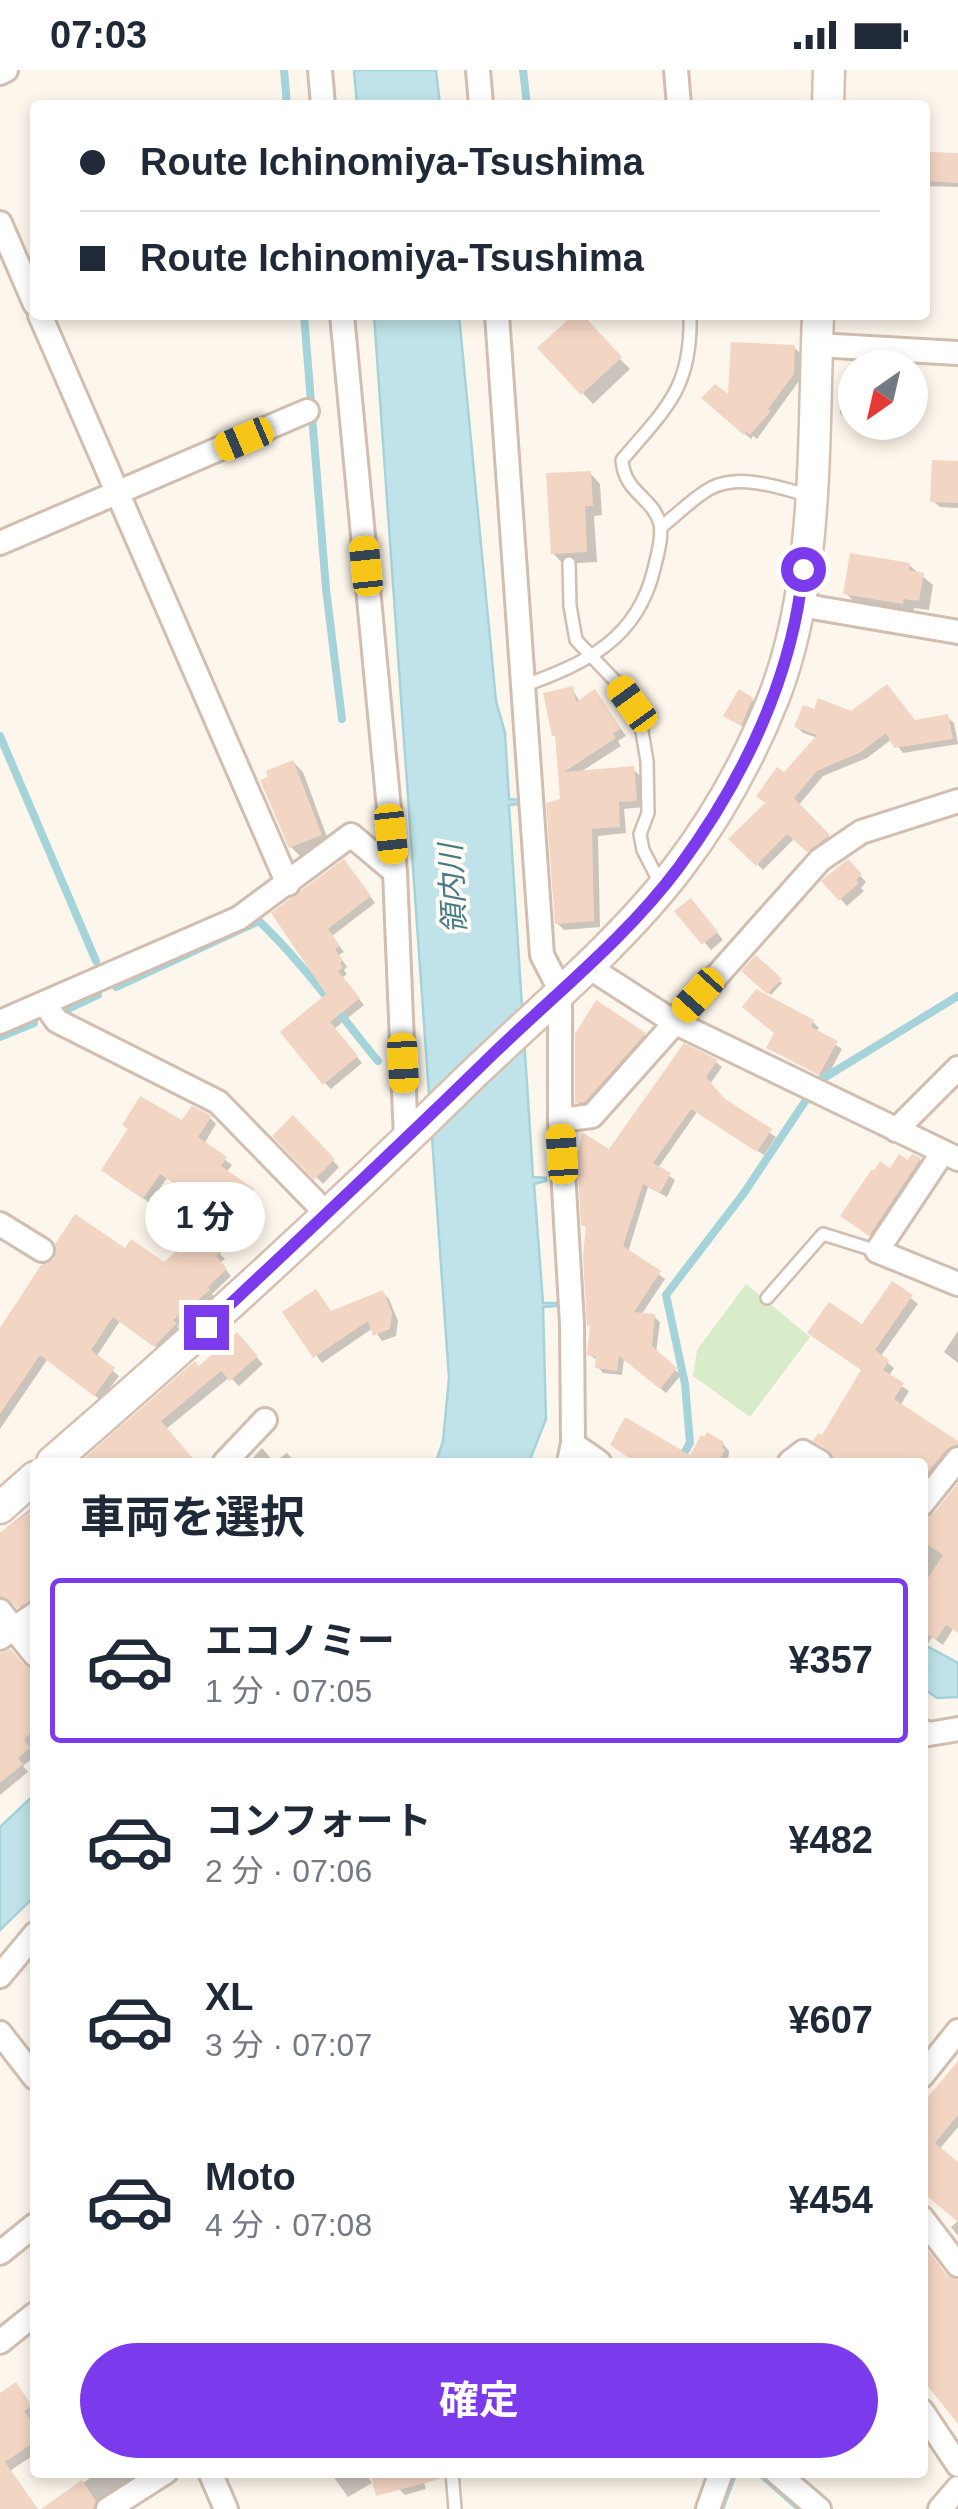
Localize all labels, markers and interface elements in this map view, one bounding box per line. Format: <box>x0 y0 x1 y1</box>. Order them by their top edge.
text: 07:03 <box>50 14 147 56</box>
text: Route Ichinomiya-Tsushima <box>140 141 644 183</box>
text: Route Ichinomiya-Tsushima <box>140 237 644 279</box>
north arrow <box>838 350 928 440</box>
map controls <box>838 350 928 440</box>
car <box>211 413 277 465</box>
car <box>348 535 384 597</box>
route start <box>781 547 826 592</box>
car <box>602 671 662 737</box>
car <box>373 803 409 865</box>
water label: 領内川 <box>434 840 471 935</box>
car <box>667 963 729 1027</box>
car <box>386 1032 420 1094</box>
car <box>545 1123 579 1185</box>
callout: 1 分 <box>146 1182 266 1252</box>
text: 1 分 <box>176 1199 234 1235</box>
route end <box>184 1305 229 1350</box>
text: 車両を選択 <box>80 1492 305 1543</box>
icon: car <box>85 1616 175 1706</box>
text: エコノミー <box>205 1620 395 1662</box>
text: ¥357 <box>788 1639 873 1681</box>
text: 1 分 · 07:05 <box>205 1673 372 1709</box>
icon: car <box>85 1796 175 1886</box>
text: コンフォート <box>205 1800 432 1842</box>
text: ¥482 <box>788 1819 873 1861</box>
text: 2 分 · 07:06 <box>205 1853 372 1889</box>
icon: car <box>85 1976 175 2066</box>
text: XL <box>205 1976 254 2018</box>
text: ¥607 <box>788 1999 873 2041</box>
text: 3 分 · 07:07 <box>205 2027 372 2063</box>
icon: car <box>85 2156 175 2246</box>
text: Moto <box>205 2156 296 2198</box>
text: ¥454 <box>788 2179 873 2221</box>
text: 4 分 · 07:08 <box>205 2207 372 2243</box>
button: 確定 <box>80 2343 878 2458</box>

